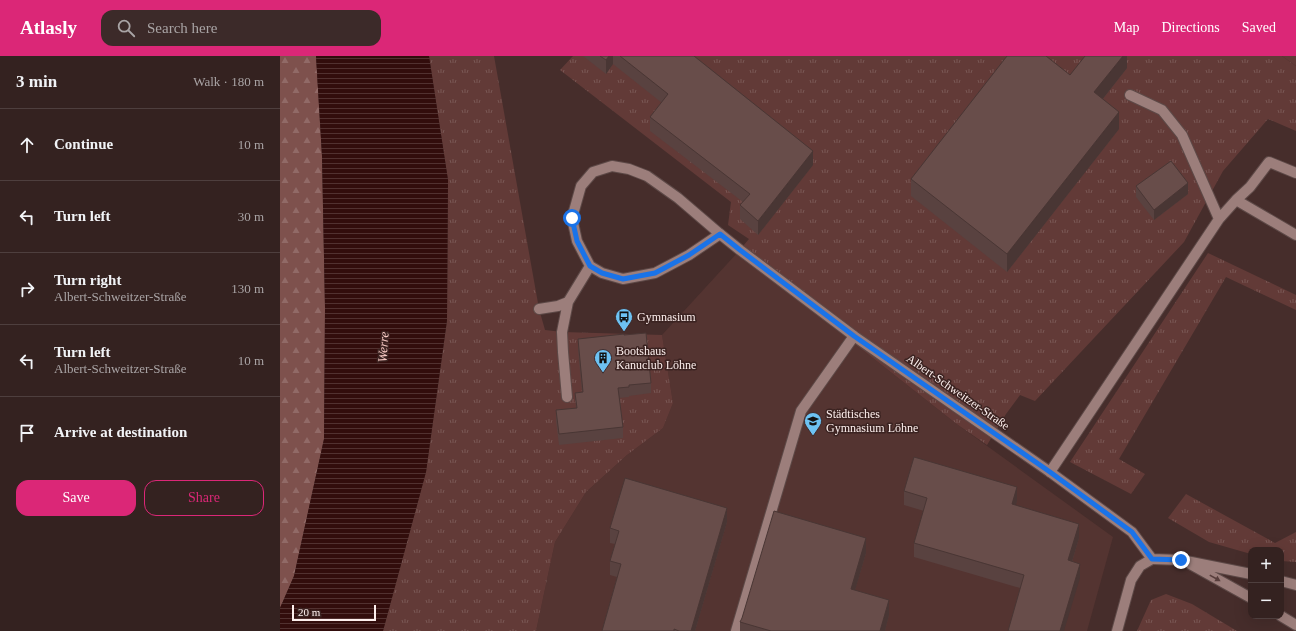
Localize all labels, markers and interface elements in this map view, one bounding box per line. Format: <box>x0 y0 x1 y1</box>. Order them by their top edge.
search box <box>101 10 381 46</box>
text: Atlasly <box>20 17 77 38</box>
icon: search <box>115 17 137 39</box>
text: Search here <box>147 20 217 36</box>
text: Map <box>1114 20 1139 35</box>
text: Directions <box>1161 20 1220 35</box>
text: Saved <box>1242 20 1276 35</box>
text: 3 min <box>16 72 57 91</box>
text: Walk · 180 m <box>193 74 264 89</box>
icon: ahead <box>16 134 38 156</box>
text: Continue <box>54 136 113 152</box>
text: 10 m <box>238 137 264 152</box>
icon: left <box>16 206 38 228</box>
text: Turn left <box>54 208 111 224</box>
text: 30 m <box>238 209 264 224</box>
route start <box>563 209 581 227</box>
text: Turn right <box>54 272 121 288</box>
icon: right <box>16 278 38 300</box>
text: 130 m <box>231 281 264 296</box>
text: Albert-Schweitzer-Straße <box>54 289 187 304</box>
bus stop icon: Gymnasium <box>614 307 634 332</box>
place label: Gymnasium <box>637 310 696 324</box>
water label: Werre <box>374 331 392 363</box>
text: Turn left <box>54 344 111 360</box>
place label: Bootshaus Kanuclub Löhne <box>616 344 696 372</box>
building icon: Bootshaus Kanuclub Löhne <box>593 348 613 373</box>
icon: left <box>16 350 38 372</box>
street label: Albert-Schweitzer-Straße <box>904 351 1012 433</box>
text: 10 m <box>238 353 264 368</box>
text: Albert-Schweitzer-Straße <box>54 361 187 376</box>
place label: Städtisches Gymnasium Löhne <box>826 407 918 435</box>
school or university icon: Städtisches Gymnasium Löhne <box>803 411 823 436</box>
icon: arrive <box>16 422 38 444</box>
text: Arrive at destination <box>54 424 187 440</box>
button: Save <box>16 480 136 516</box>
button: Share <box>144 480 264 516</box>
map controls <box>1248 547 1284 619</box>
button: + <box>1248 547 1284 583</box>
route end <box>1172 551 1190 569</box>
one-way arrow <box>1209 575 1221 582</box>
button: − <box>1248 583 1284 619</box>
scale bar <box>292 603 376 622</box>
text: 20 m <box>298 606 320 618</box>

